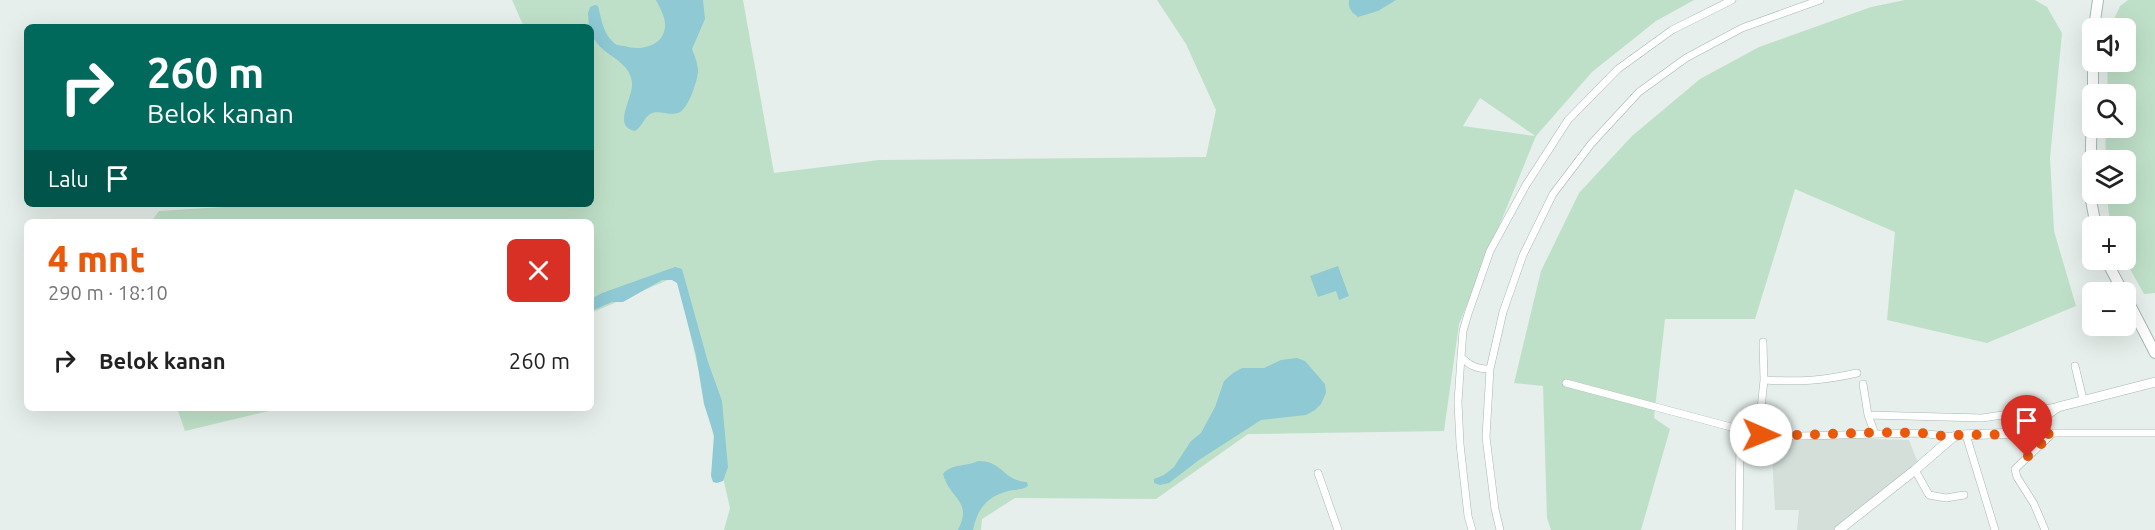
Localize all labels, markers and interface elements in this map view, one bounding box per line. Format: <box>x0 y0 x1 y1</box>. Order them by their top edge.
map controls <box>2082 18 2136 336</box>
button: sound <box>2082 18 2136 72</box>
icon: right <box>48 48 126 126</box>
text: 260 m <box>147 49 264 96</box>
button: search <box>2082 84 2136 138</box>
text: Belok kanan <box>147 98 294 128</box>
button: layers <box>2082 150 2136 204</box>
icon: arrive <box>101 162 134 195</box>
text: Lalu <box>48 166 89 191</box>
button: + <box>2082 216 2136 270</box>
text: 4 mnt <box>48 238 145 279</box>
button: close <box>507 239 570 302</box>
text: 290 m · 18:10 <box>48 281 168 304</box>
button: − <box>2082 282 2136 336</box>
icon: right <box>48 344 81 377</box>
text: Belok kanan <box>99 348 226 373</box>
text: 260 m <box>509 348 570 373</box>
pin <box>2001 395 2052 457</box>
position arrow <box>1729 403 1793 467</box>
icon: arrive <box>2010 404 2043 437</box>

